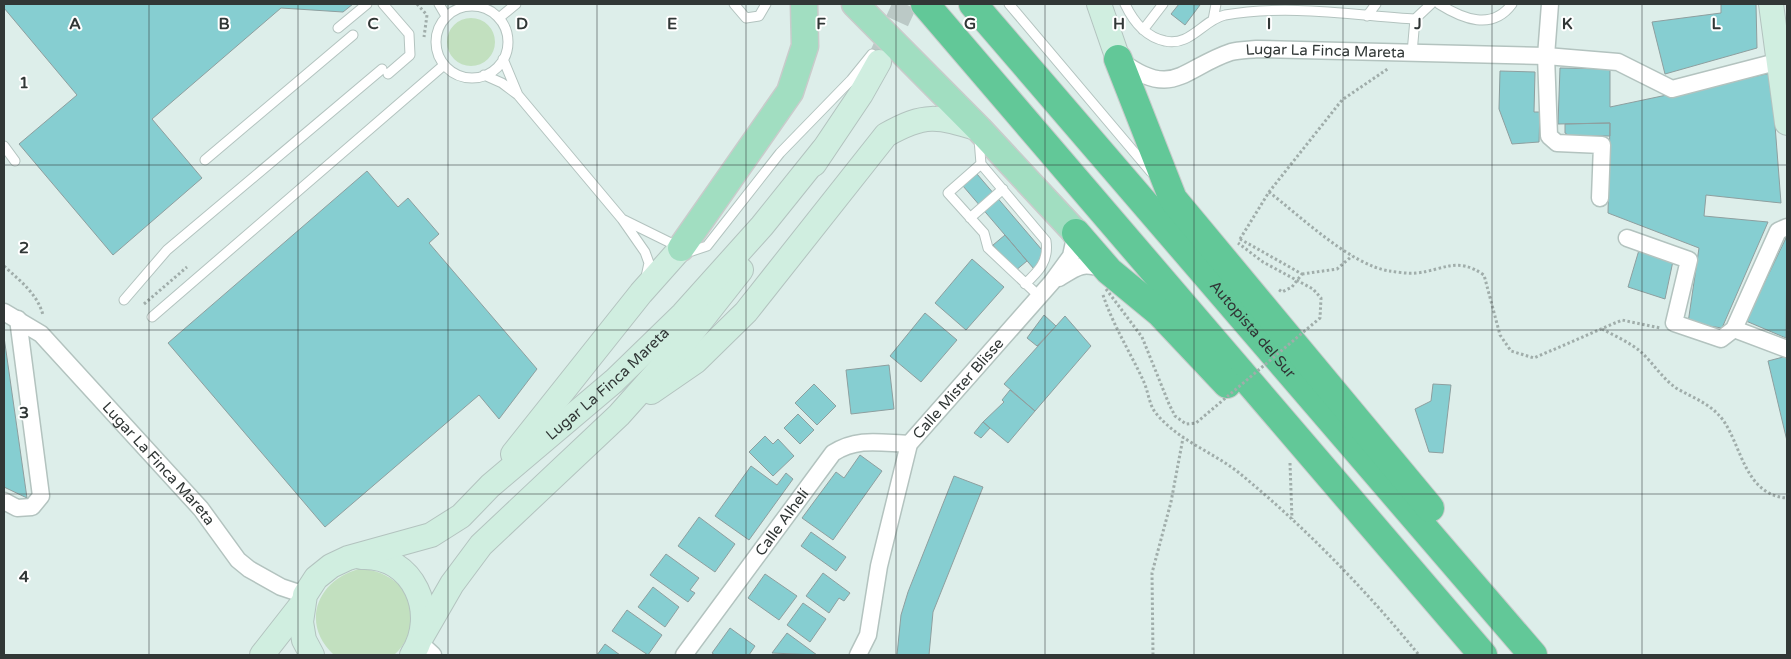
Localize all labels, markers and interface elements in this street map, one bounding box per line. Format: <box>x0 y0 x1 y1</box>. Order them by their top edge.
text: A <box>69 14 81 34</box>
text: B <box>218 14 230 34</box>
text: C <box>367 14 379 34</box>
text: D <box>516 14 528 34</box>
text: E <box>667 14 677 34</box>
text: F <box>816 14 826 34</box>
text: G <box>964 14 976 34</box>
text: H <box>1113 14 1125 34</box>
text: I <box>1267 14 1271 34</box>
text: J <box>1413 14 1422 34</box>
text: K <box>1562 14 1573 34</box>
text: L <box>1711 14 1721 34</box>
street label: Lugar La Finca Mareta <box>1245 40 1405 62</box>
text: 1 <box>19 73 29 93</box>
text: 2 <box>19 238 29 258</box>
street label: Autopista del Sur <box>1206 277 1300 382</box>
street label: Lugar La Finca Mareta <box>542 324 673 444</box>
street label: Calle Mister Blisse <box>909 334 1007 443</box>
street label: Lugar La Finca Mareta <box>99 398 219 529</box>
text: 3 <box>19 403 29 423</box>
street label: Calle Alhelí <box>751 485 813 559</box>
text: 4 <box>19 567 29 587</box>

